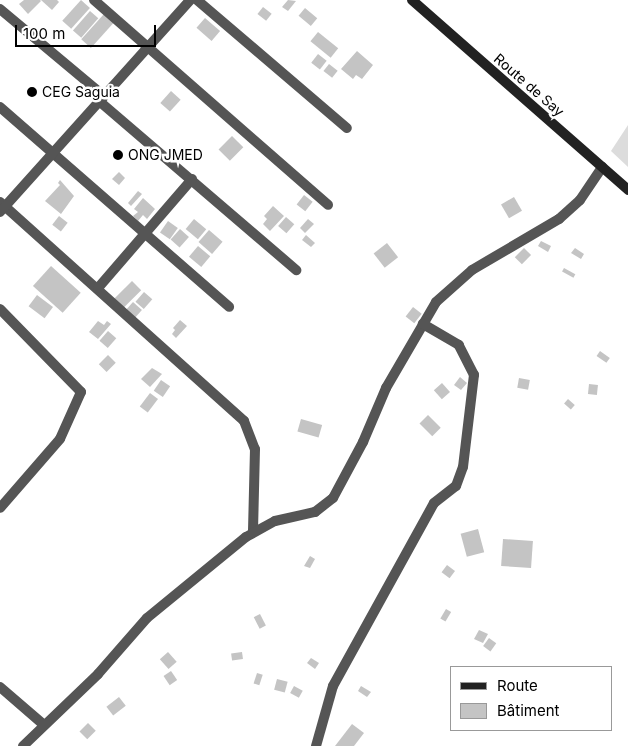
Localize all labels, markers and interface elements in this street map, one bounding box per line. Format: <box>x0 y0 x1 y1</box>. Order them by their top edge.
scale bar <box>18 15 159 47</box>
text: 100 m <box>23 24 65 43</box>
street label: Route de Say <box>491 50 567 120</box>
place label: CEG Saguia <box>42 84 120 100</box>
marker: CEG Saguia <box>26 86 38 98</box>
place label: ONG JMED <box>128 147 203 163</box>
marker: ONG JMED <box>112 149 124 161</box>
legend <box>450 666 613 731</box>
text: Route <box>497 676 538 695</box>
text: Bâtiment <box>497 701 559 720</box>

